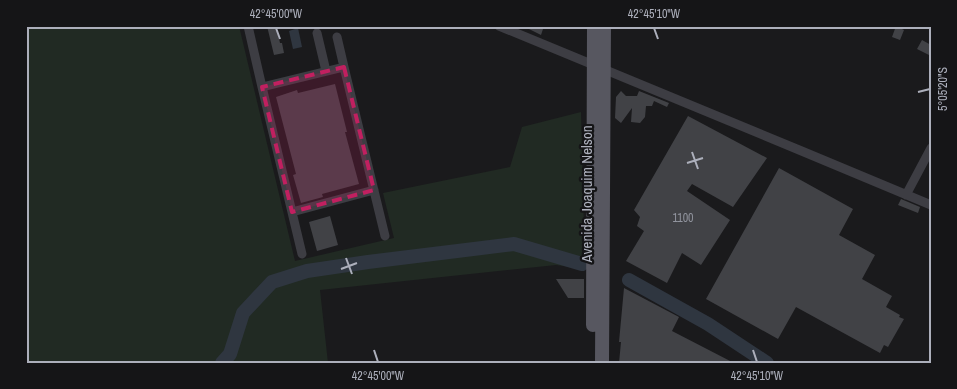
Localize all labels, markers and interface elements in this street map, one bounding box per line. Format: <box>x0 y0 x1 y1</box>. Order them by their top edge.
text: 42°45'00"W <box>250 6 303 22</box>
text: 42°45'10"W <box>628 6 681 22</box>
text: 5°05'20"S <box>935 67 951 111</box>
street label: Avenida Joaquim Nelson <box>576 125 597 264</box>
house number: 1100 <box>672 210 694 226</box>
text: 42°45'00"W <box>352 368 405 384</box>
text: 42°45'10"W <box>731 368 784 384</box>

